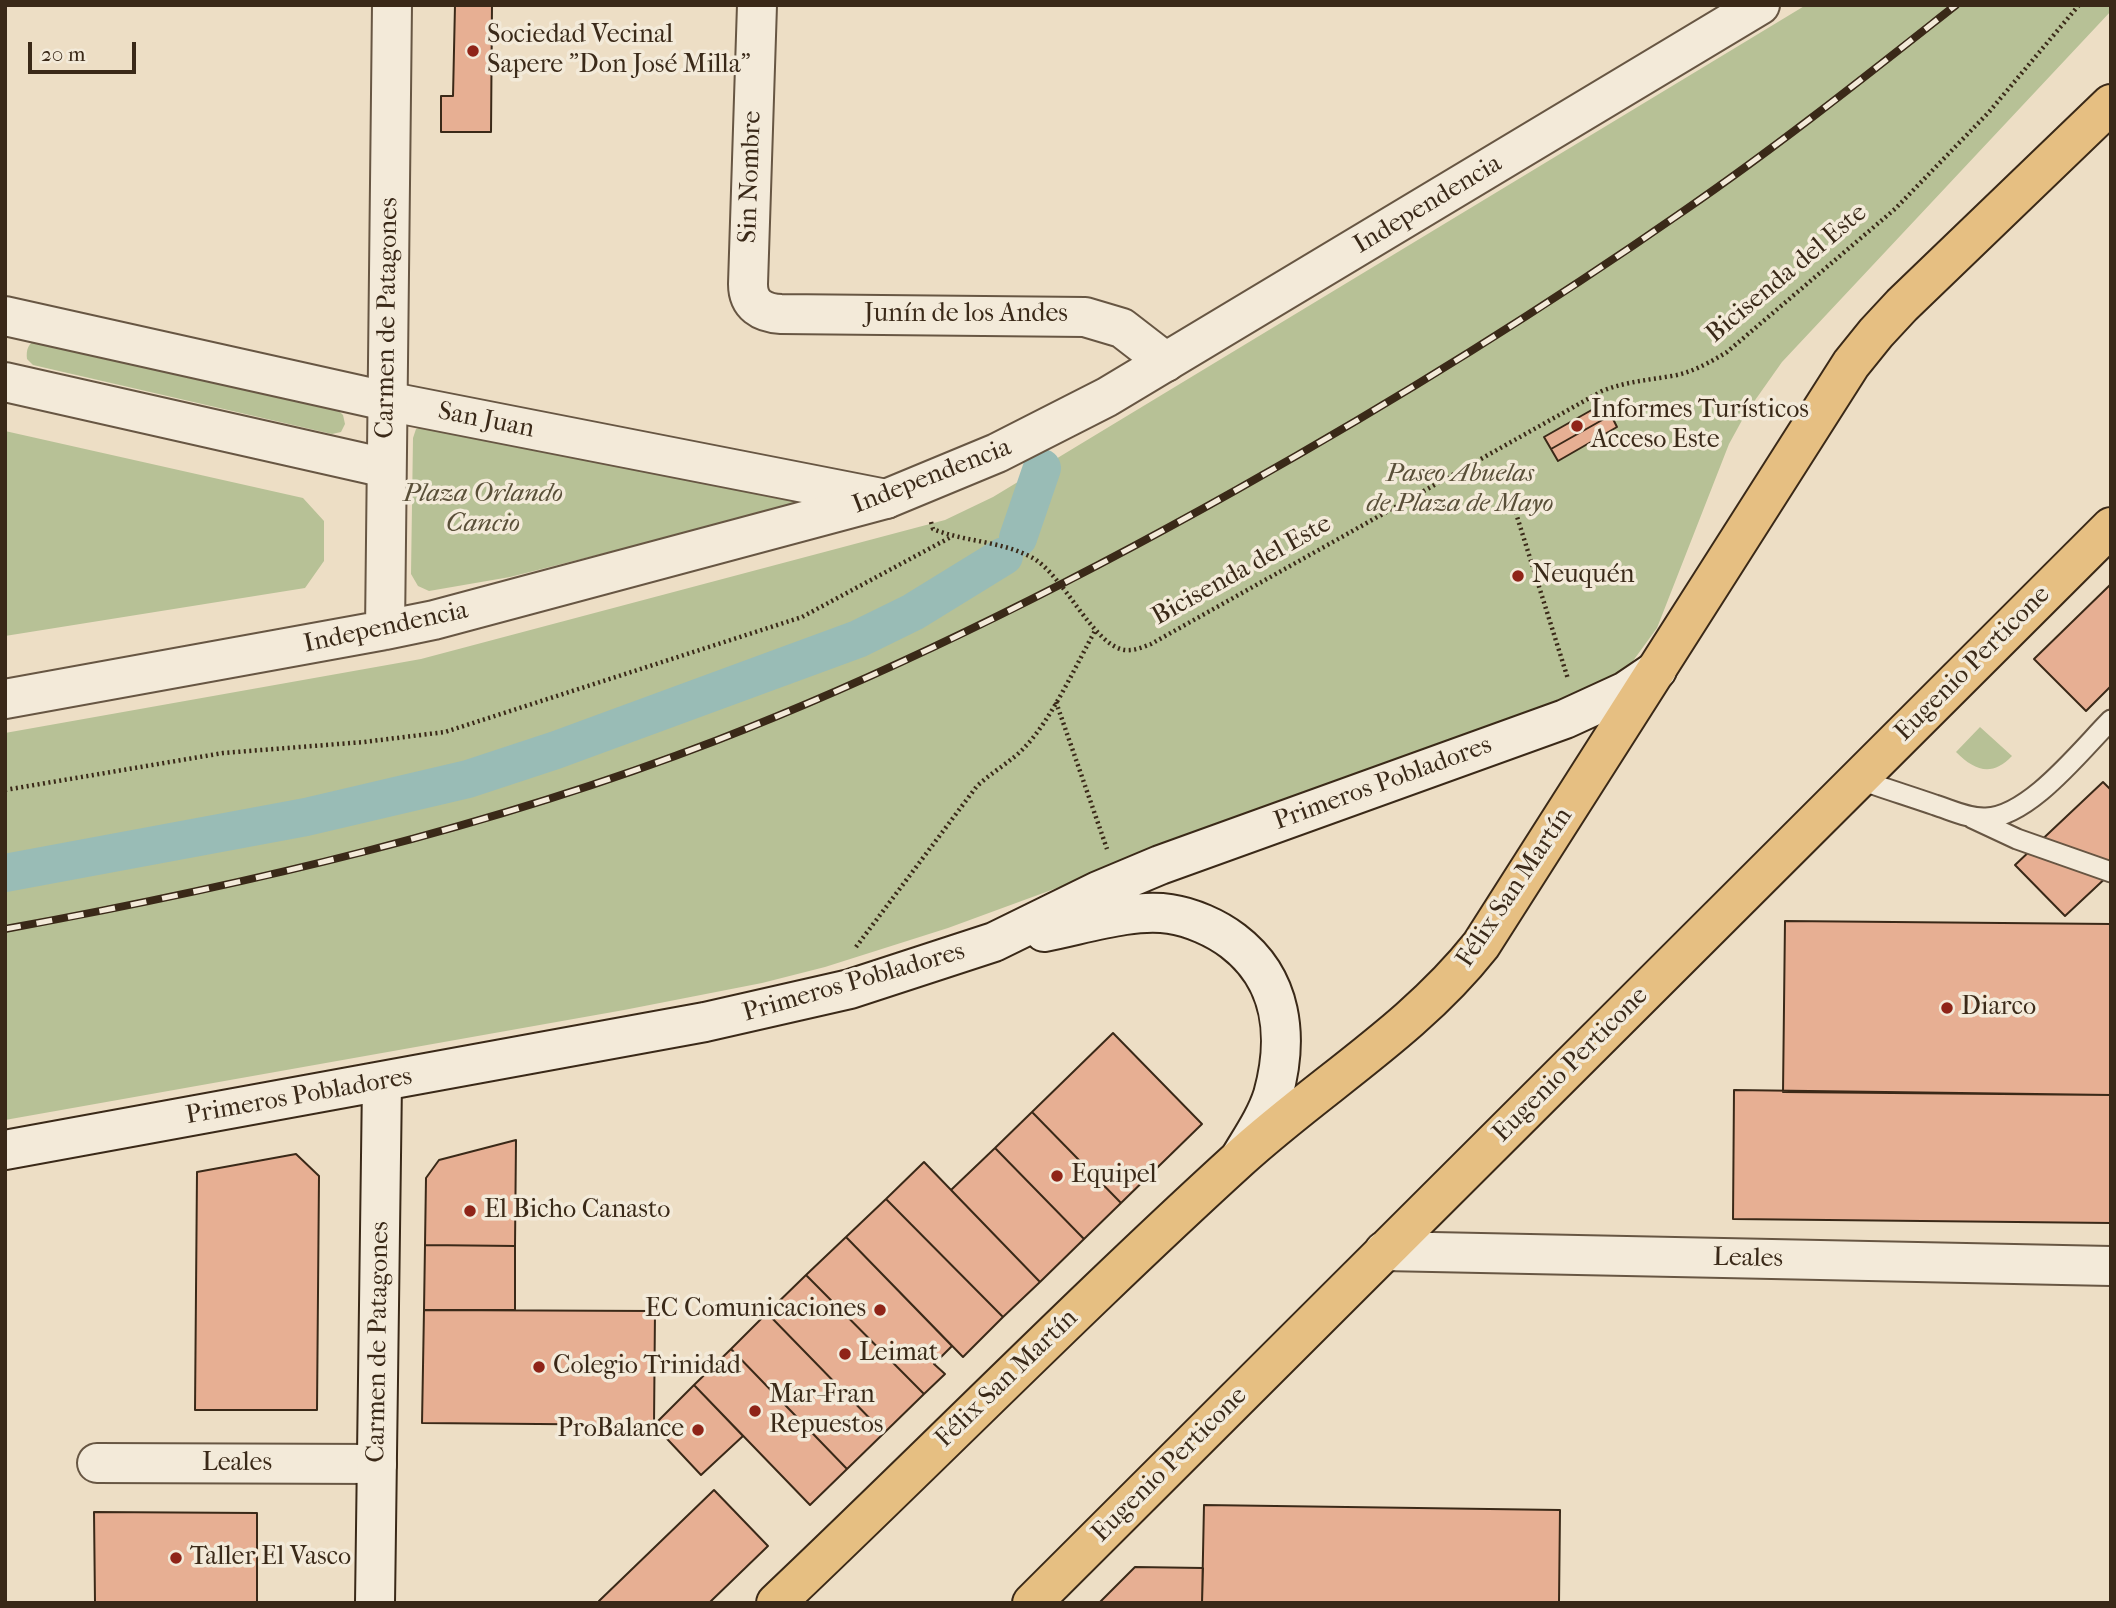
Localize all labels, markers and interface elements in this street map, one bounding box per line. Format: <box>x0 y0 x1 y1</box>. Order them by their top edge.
place label: Sociedad Vecinal Sapere "Don José Milla" <box>487 20 751 82</box>
scale bar <box>32 28 140 72</box>
text: 20 m <box>41 42 85 66</box>
marker: Sociedad Vecinal Sapere "Don José Milla" <box>465 43 481 59</box>
street label: Sin Nombre <box>733 110 769 244</box>
street label: Independencia <box>1348 149 1508 261</box>
street label: Carmen de Patagones <box>370 197 406 439</box>
street label: Bicisenda del Este <box>1700 198 1874 350</box>
street label: Junín de los Andes <box>864 299 1068 331</box>
place label: Informes Turísticos Acceso Este <box>1591 395 1809 457</box>
street label: San Juan <box>435 396 537 446</box>
marker: Informes Turísticos Acceso Este <box>1569 418 1585 434</box>
street label: Independencia <box>848 432 1016 522</box>
park label: Paseo Abuelas de Plaza de Mayo <box>1367 459 1553 520</box>
park label: Plaza Orlando Cancio <box>403 479 563 540</box>
street label: Bicisenda del Este <box>1147 509 1337 633</box>
place label: Neuquén <box>1532 560 1635 592</box>
marker: Neuquén <box>1510 568 1526 584</box>
street label: Eugenio Perticone <box>1889 580 2057 748</box>
street label: Independencia <box>301 595 471 661</box>
street label: Primeros Pobladores <box>1270 730 1496 838</box>
street label: Félix San Martín <box>1450 802 1580 974</box>
street label: Primeros Pobladores <box>739 936 969 1030</box>
street label: Eugenio Perticone <box>1487 981 1655 1149</box>
place label: Diarco <box>1961 992 2036 1024</box>
marker: Diarco <box>1939 1000 1955 1016</box>
street label: Primeros Pobladores <box>183 1062 415 1132</box>
place label: Equipel <box>1071 1160 1157 1192</box>
marker: Equipel <box>1049 1168 1065 1184</box>
place label: El Bicho Canasto <box>484 1195 670 1227</box>
marker: El Bicho Canasto <box>462 1203 478 1219</box>
street label: Carmen de Patagones <box>361 1221 397 1463</box>
street label: Leales <box>1713 1243 1783 1275</box>
place label: EC Comunicaciones <box>645 1294 866 1326</box>
marker: EC Comunicaciones <box>872 1302 888 1318</box>
street label: Félix San Martín <box>929 1303 1085 1455</box>
place label: Leimat <box>859 1338 938 1370</box>
marker: Leimat <box>837 1346 853 1362</box>
place label: Colegio Trinidad <box>553 1351 741 1383</box>
marker: Colegio Trinidad <box>531 1359 547 1375</box>
place label: Mar-Fran Repuestos <box>769 1380 883 1442</box>
street label: Eugenio Perticone <box>1086 1381 1254 1549</box>
marker: Mar-Fran Repuestos <box>747 1403 763 1419</box>
place label: ProBalance <box>557 1414 684 1446</box>
marker: ProBalance <box>690 1422 706 1438</box>
street label: Leales <box>202 1448 272 1480</box>
place label: Taller El Vasco <box>190 1542 351 1574</box>
marker: Taller El Vasco <box>168 1550 184 1566</box>

